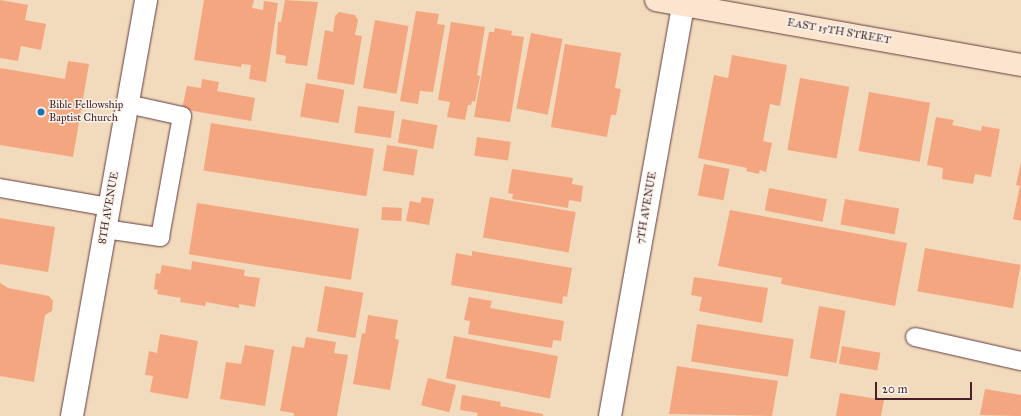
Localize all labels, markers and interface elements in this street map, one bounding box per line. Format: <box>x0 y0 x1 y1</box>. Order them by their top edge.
street label: EAST 15TH STREET <box>786 16 892 48</box>
place label: Bible Fellowship Baptist Church <box>49 99 123 125</box>
marker: Bible Fellowship Baptist Church <box>36 107 46 117</box>
street label: 8TH AVENUE <box>96 171 122 245</box>
street label: 7TH AVENUE <box>634 171 660 245</box>
scale bar <box>877 374 974 400</box>
text: 20 m <box>882 382 908 396</box>

